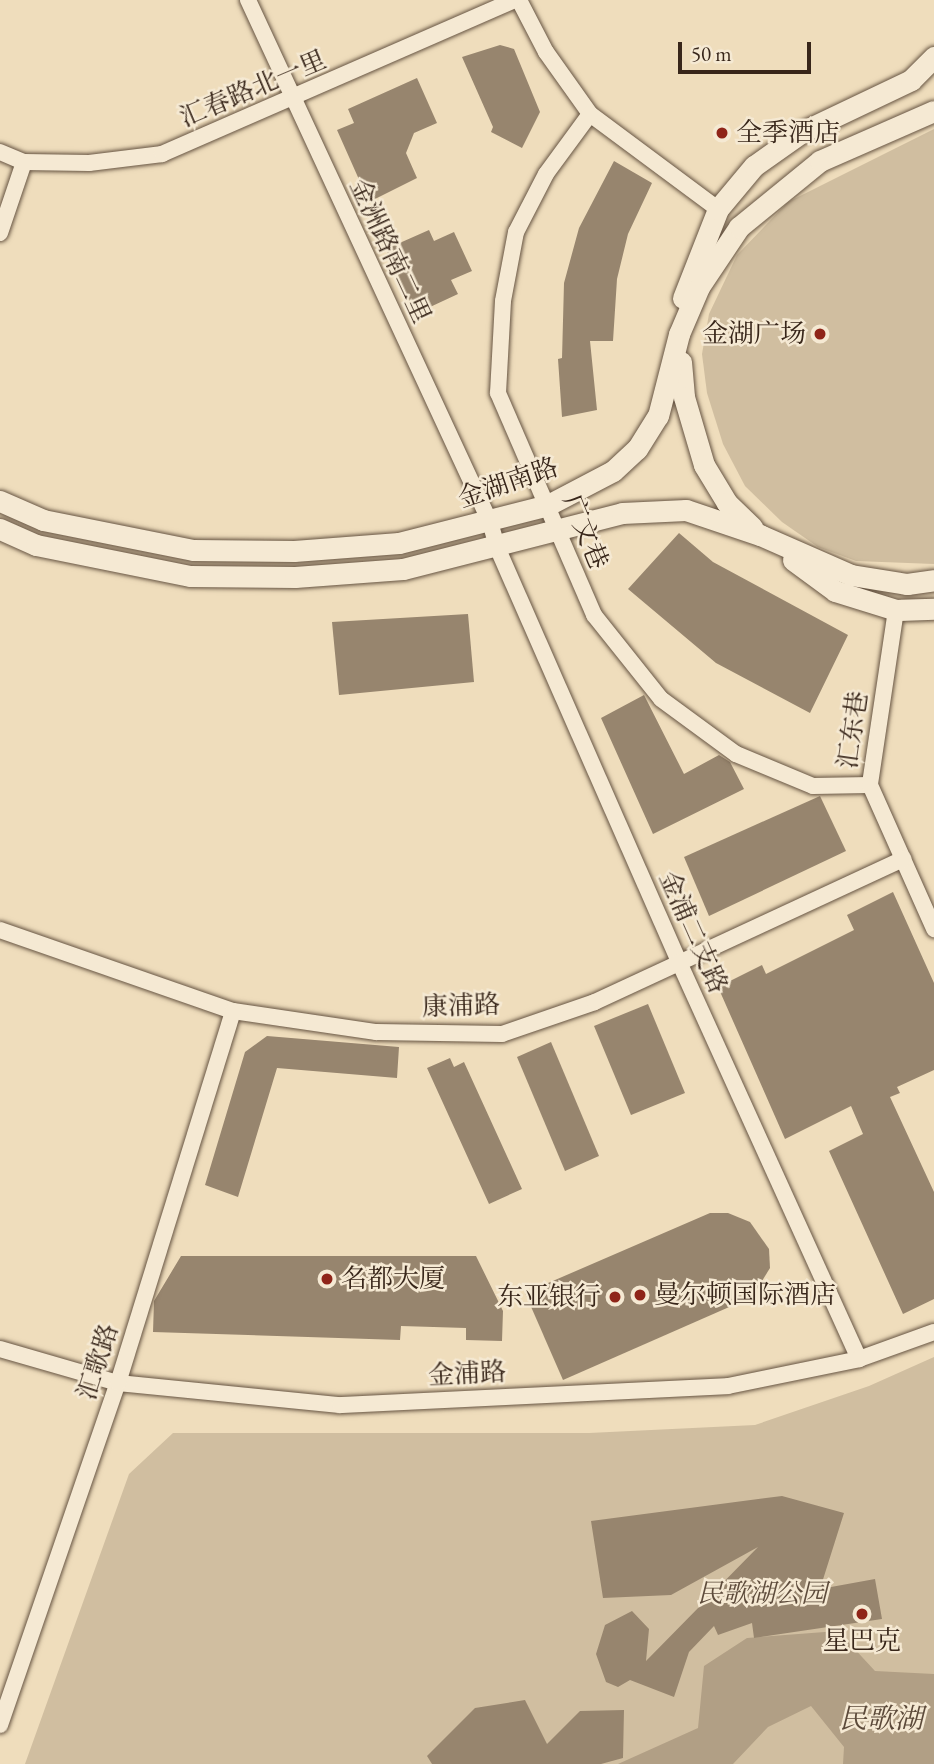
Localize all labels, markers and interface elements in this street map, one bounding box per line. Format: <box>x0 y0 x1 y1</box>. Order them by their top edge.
scale bar <box>682 28 815 72</box>
text: 50 m <box>691 40 732 67</box>
street label: 汇春路北一里 <box>175 44 331 134</box>
place label: 全季酒店 <box>736 117 840 149</box>
marker: 全季酒店 <box>714 125 730 141</box>
street label: 金洲路南二里 <box>343 174 437 328</box>
place label: 金湖广场 <box>702 318 806 350</box>
marker: 金湖广场 <box>812 326 828 342</box>
street label: 金湖南路 <box>454 451 562 515</box>
street label: 广文巷 <box>556 490 614 574</box>
street label: 汇东巷 <box>832 689 874 771</box>
street label: 金浦二支路 <box>652 866 734 998</box>
street label: 康浦路 <box>421 989 501 1023</box>
place label: 名都大厦 <box>341 1263 445 1295</box>
marker: 名都大厦 <box>319 1271 335 1287</box>
place label: 曼尔顿国际酒店 <box>654 1279 836 1311</box>
place label: 东亚银行 <box>497 1281 601 1313</box>
marker: 曼尔顿国际酒店 <box>632 1287 648 1303</box>
marker: 东亚银行 <box>607 1289 623 1305</box>
street label: 汇歌路 <box>71 1320 125 1404</box>
street label: 金浦路 <box>427 1356 507 1392</box>
park label: 民歌湖公园 <box>697 1578 827 1610</box>
marker: 星巴克 <box>854 1606 870 1622</box>
place label: 星巴克 <box>823 1625 901 1657</box>
water label: 民歌湖 <box>839 1701 923 1735</box>

